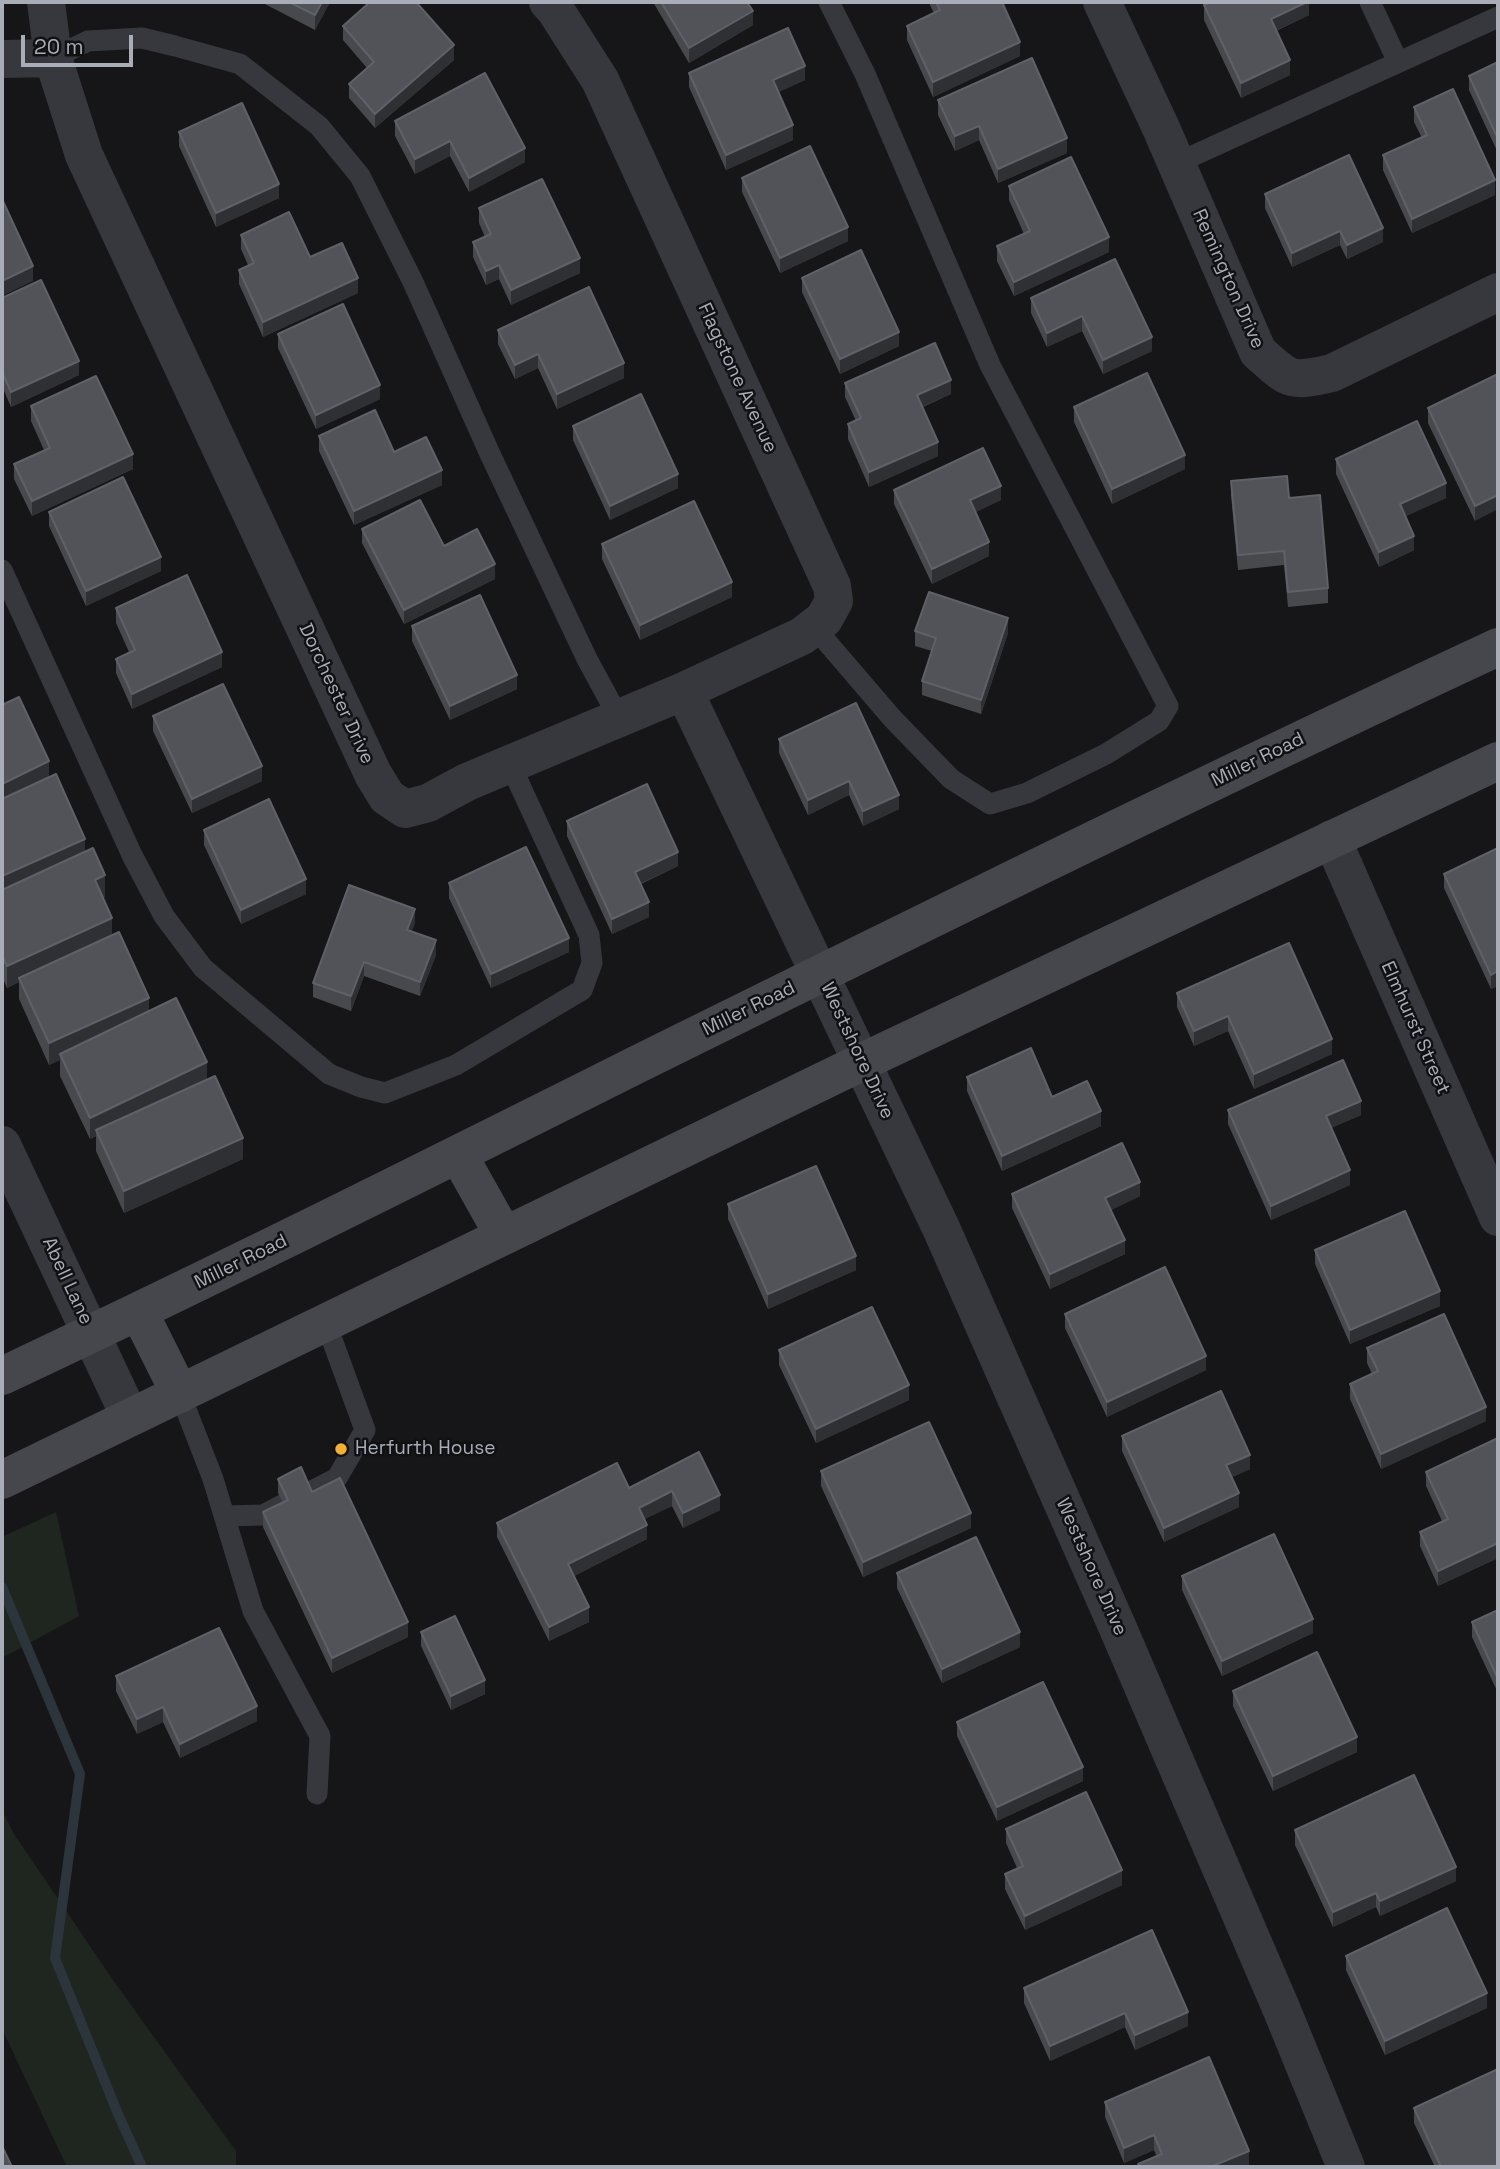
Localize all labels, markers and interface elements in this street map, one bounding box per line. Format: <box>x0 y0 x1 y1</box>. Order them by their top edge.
scale bar <box>24 21 136 65</box>
text: 20 m <box>34 33 84 60</box>
street label: Remington Drive <box>1187 206 1269 352</box>
street label: Flagstone Avenue <box>692 299 782 457</box>
street label: Dorchester Drive <box>293 620 379 768</box>
street label: Miller Road <box>1208 728 1308 792</box>
street label: Elmhurst Street <box>1375 958 1455 1098</box>
street label: Miller Road <box>699 977 799 1041</box>
street label: Westshore Drive <box>815 979 899 1123</box>
street label: Miller Road <box>191 1230 291 1294</box>
street label: Abell Lane <box>37 1234 97 1328</box>
place label: Herfurth House <box>355 1438 495 1460</box>
marker: Herfurth House <box>333 1441 349 1457</box>
street label: Westshore Drive <box>1050 1495 1132 1639</box>

